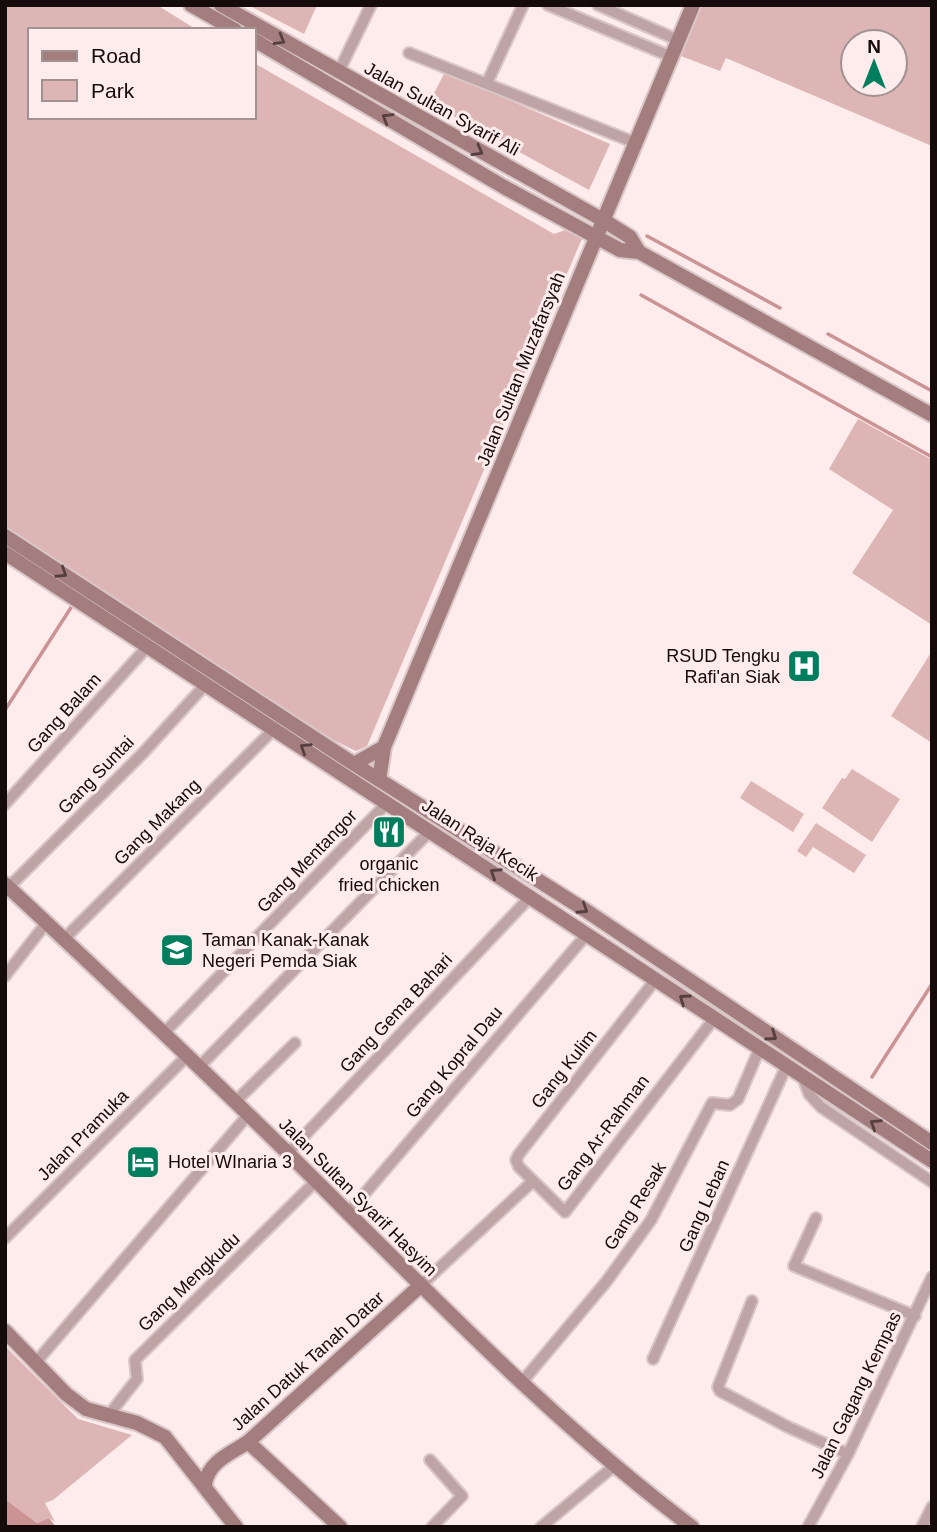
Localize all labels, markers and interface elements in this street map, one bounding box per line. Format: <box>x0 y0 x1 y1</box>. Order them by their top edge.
legend <box>28 28 256 119</box>
north arrow <box>839 28 909 98</box>
one-way arrow <box>272 31 285 44</box>
text: N <box>867 36 881 57</box>
text: Road <box>91 44 141 67</box>
street label: Jalan Sultan Syarif Ali <box>361 58 523 160</box>
text: Park <box>91 79 135 102</box>
one-way arrow <box>381 113 394 126</box>
one-way arrow <box>471 143 484 156</box>
street label: Jalan Sultan Muzafarsyah <box>473 269 569 469</box>
one-way arrow <box>55 565 68 578</box>
place label: RSUD Tengku Rafi'an Siak <box>666 646 781 687</box>
hospital icon: RSUD Tengku Rafi'an Siak <box>785 647 823 685</box>
street label: Gang Balam <box>23 669 105 757</box>
street label: Gang Suntai <box>54 732 138 818</box>
one-way arrow <box>300 743 313 756</box>
street label: Gang Makang <box>110 775 204 869</box>
street label: Jalan Raja Kecik <box>418 795 543 885</box>
street label: Gang Mentangor <box>253 805 361 917</box>
restaurant icon: organic fried chicken <box>370 813 408 851</box>
place label: organic fried chicken <box>338 854 440 895</box>
one-way arrow <box>490 869 503 882</box>
one-way arrow <box>575 901 588 913</box>
place label: Taman Kanak-Kanak Negeri Pemda Siak <box>202 930 370 971</box>
school or university icon: Taman Kanak-Kanak Negeri Pemda Siak <box>158 931 196 969</box>
street label: Gang Gema Bahari <box>336 949 456 1077</box>
one-way arrow <box>679 995 692 1007</box>
street label: Gang Kopral Dau <box>402 1002 506 1122</box>
street label: Gang Kulim <box>527 1026 601 1112</box>
one-way arrow <box>764 1028 777 1040</box>
street label: Gang Ar-Rahman <box>553 1071 653 1195</box>
street label: Jalan Pramuka <box>33 1085 133 1185</box>
street label: Jalan Sultan Syarif Hasyim <box>275 1114 441 1280</box>
one-way arrow <box>869 1120 882 1133</box>
hotel icon: Hotel WInaria 3 <box>124 1143 162 1181</box>
place label: Hotel WInaria 3 <box>168 1152 292 1172</box>
street label: Gang Resak <box>600 1157 671 1254</box>
street label: Gang Leban <box>675 1157 733 1255</box>
street label: Gang Mengkudu <box>134 1229 244 1335</box>
street label: Jalan Datuk Tanah Datar <box>228 1287 388 1435</box>
street label: Jalan Gagang Kempas <box>807 1308 905 1482</box>

